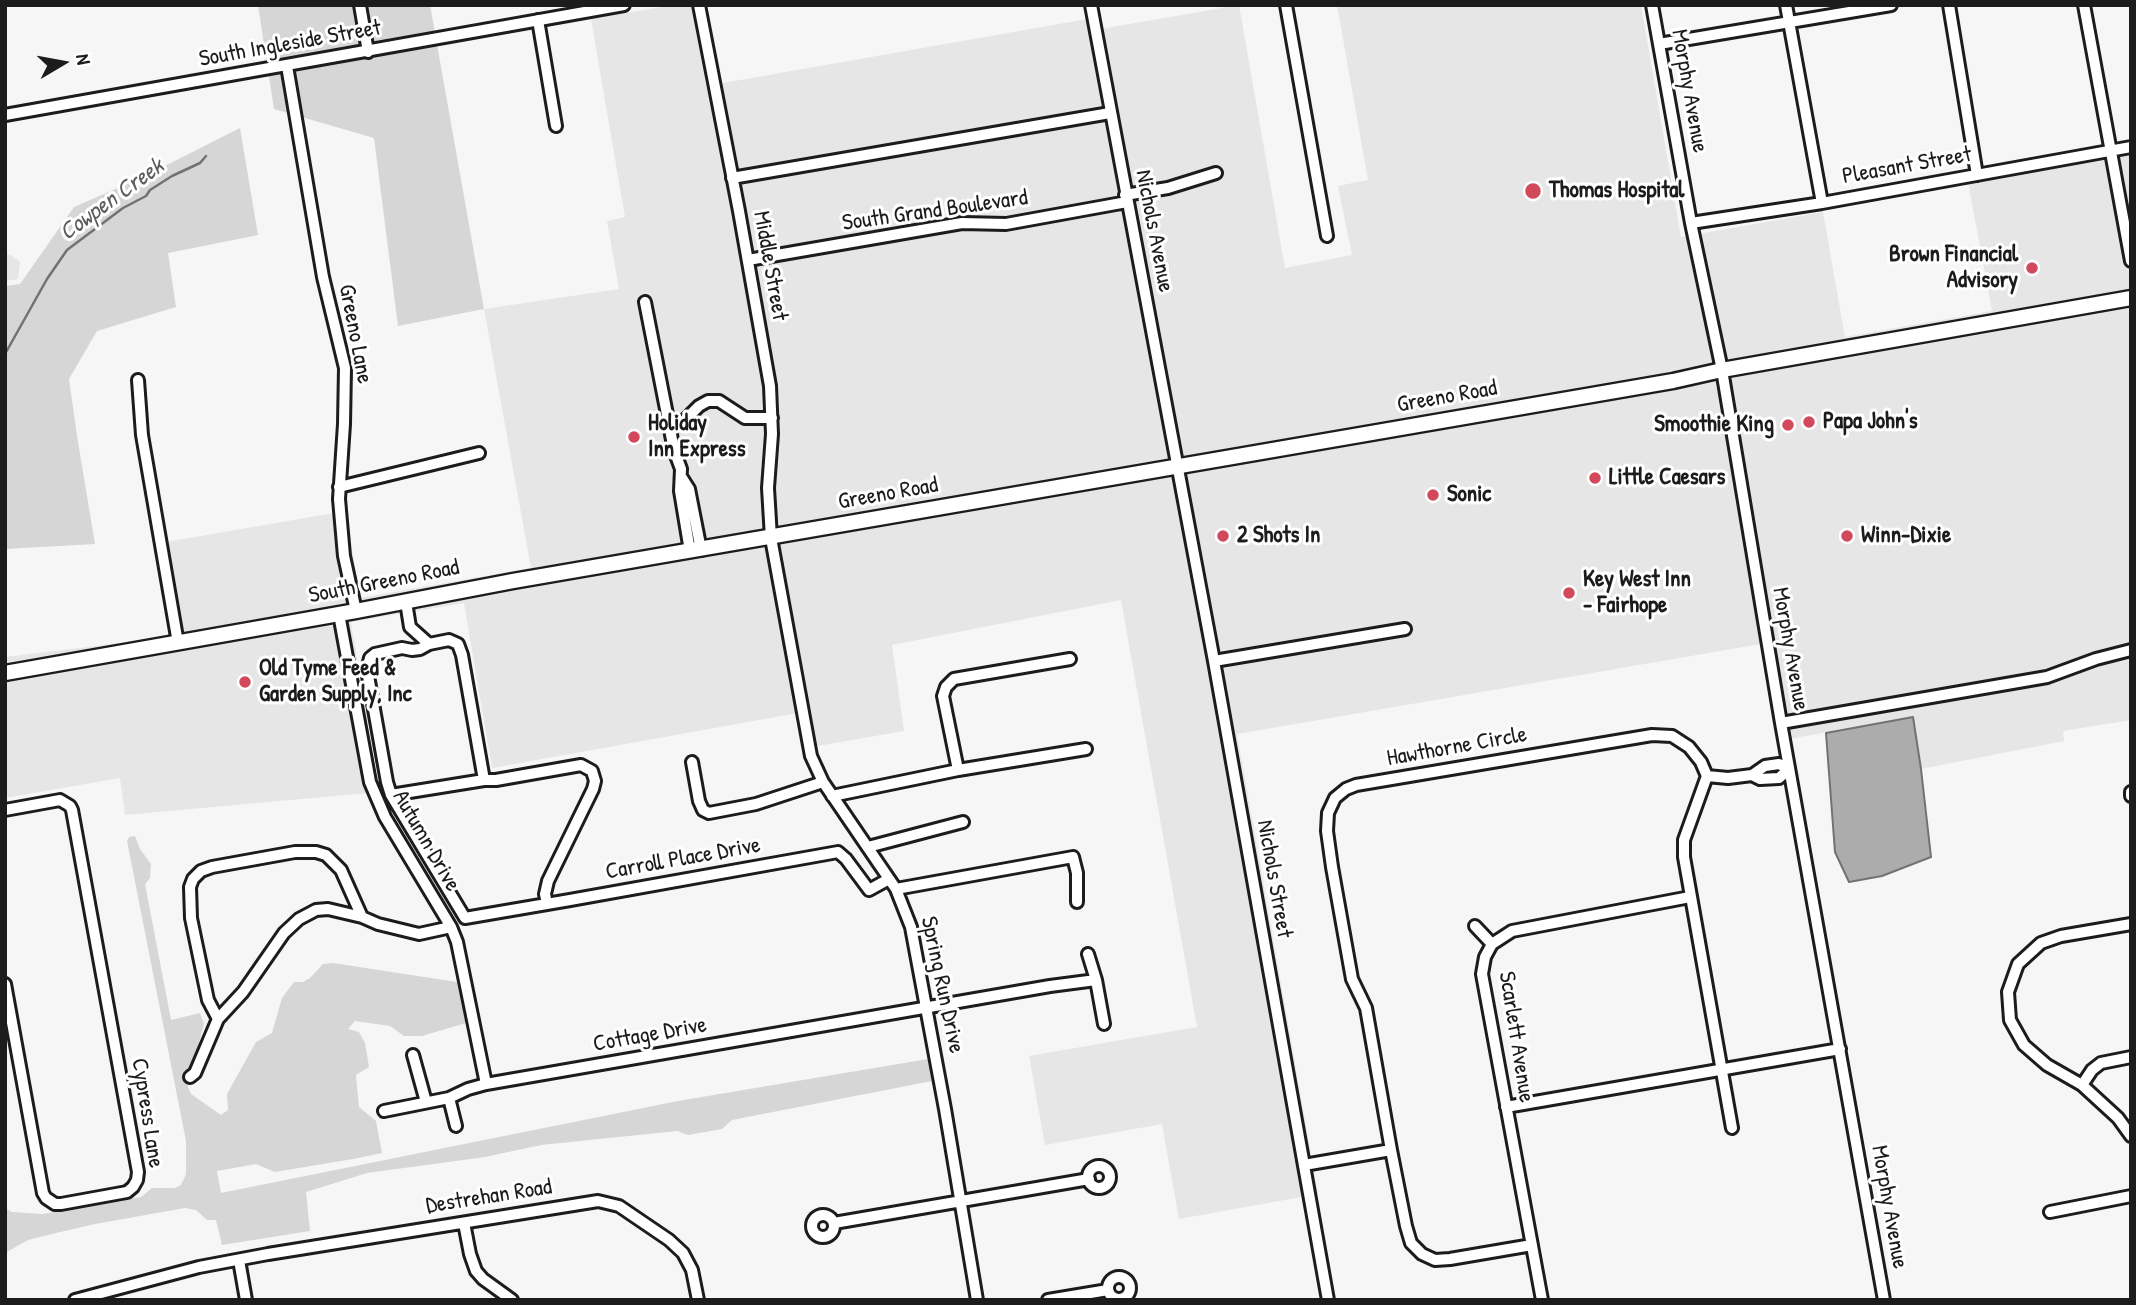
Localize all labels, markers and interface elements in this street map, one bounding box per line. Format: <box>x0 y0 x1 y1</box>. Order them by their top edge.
street label: South Ingleside Street <box>197 14 383 74</box>
street label: Morphy Avenue <box>1665 27 1713 155</box>
north arrow <box>28 28 98 98</box>
text: N <box>70 52 97 67</box>
street label: Pleasant Street <box>1840 141 1974 191</box>
water label: Cowpen Creek <box>54 153 170 247</box>
street label: Nichols Avenue <box>1129 168 1179 294</box>
place label: Thomas Hospital <box>1549 177 1684 205</box>
marker: Thomas Hospital <box>1523 181 1543 201</box>
street label: South Grand Boulevard <box>841 184 1029 238</box>
street label: Middle Street <box>747 209 793 323</box>
place label: Brown Financial Advisory <box>1889 241 2018 295</box>
marker: Brown Financial Advisory <box>2024 260 2040 276</box>
street label: Greeno Lane <box>332 282 378 386</box>
street label: Greeno Road <box>1395 375 1499 419</box>
place label: Papa John's <box>1823 408 1918 436</box>
place label: Holiday Inn Express <box>648 410 746 464</box>
place label: Smoothie King <box>1654 411 1774 439</box>
marker: Papa John's <box>1801 414 1817 430</box>
marker: Smoothie King <box>1780 417 1796 433</box>
marker: Holiday Inn Express <box>626 429 642 445</box>
place label: Little Caesars <box>1609 464 1725 492</box>
marker: Little Caesars <box>1587 470 1603 486</box>
street label: Greeno Road <box>836 472 940 516</box>
place label: Sonic <box>1447 481 1491 509</box>
marker: Sonic <box>1425 487 1441 503</box>
place label: 2 Shots In <box>1237 522 1320 550</box>
place label: Winn-Dixie <box>1861 522 1951 550</box>
marker: 2 Shots In <box>1215 528 1231 544</box>
marker: Winn-Dixie <box>1839 528 1855 544</box>
street label: South Greeno Road <box>306 554 462 610</box>
place label: Key West Inn - Fairhope <box>1583 566 1691 620</box>
marker: Key West Inn - Fairhope <box>1561 585 1577 601</box>
street label: Morphy Avenue <box>1766 585 1814 713</box>
place label: Old Tyme Feed & Garden Supply, Inc <box>259 655 412 709</box>
marker: Old Tyme Feed & Garden Supply, Inc <box>237 674 253 690</box>
street label: Hawthorne Circle <box>1385 721 1529 773</box>
street label: Autumn Drive <box>386 786 466 896</box>
street label: Nichols Street <box>1250 818 1298 940</box>
street label: Carroll Place Drive <box>603 832 763 886</box>
street label: Spring Run Drive <box>914 914 970 1056</box>
street label: Scarlett Avenue <box>1492 970 1540 1104</box>
street label: Cottage Drive <box>591 1011 709 1059</box>
street label: Cypress Lane <box>125 1056 169 1170</box>
street label: Morphy Avenue <box>1865 1143 1913 1271</box>
street label: Destrehan Road <box>424 1173 554 1221</box>

